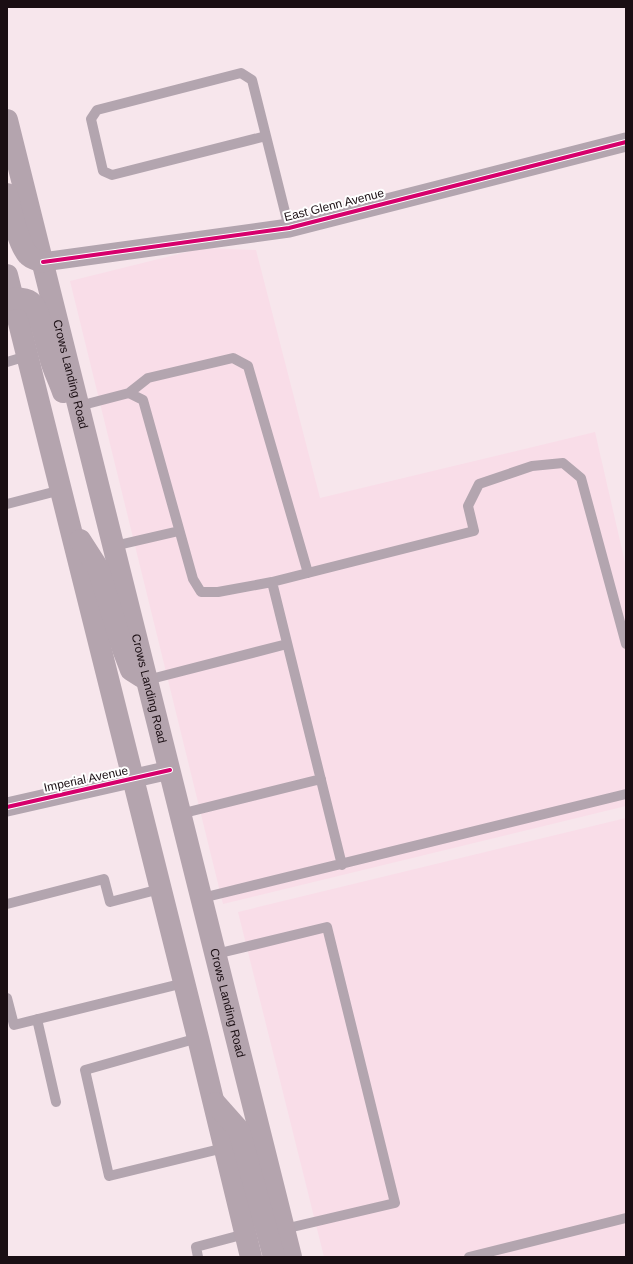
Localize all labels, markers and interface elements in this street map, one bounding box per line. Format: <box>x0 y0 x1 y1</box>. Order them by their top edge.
street label: East Glenn Avenue <box>283 186 386 224</box>
street label: Crows Landing Road <box>50 318 91 430</box>
street label: Crows Landing Road <box>129 632 169 745</box>
street label: Imperial Avenue <box>43 763 130 795</box>
street label: Crows Landing Road <box>207 947 248 1059</box>

